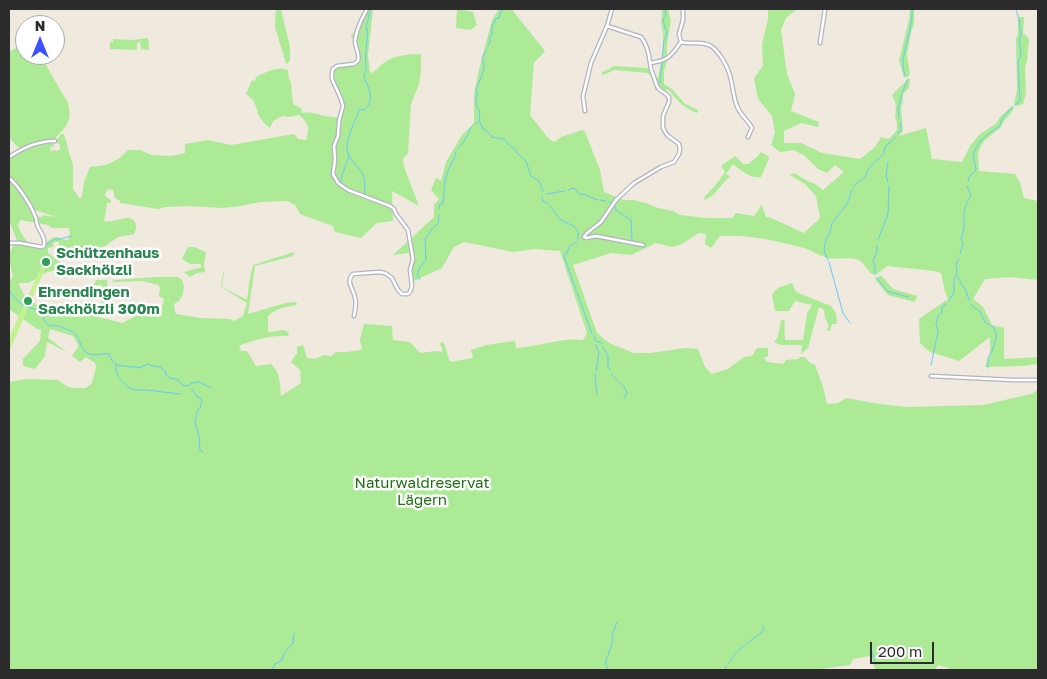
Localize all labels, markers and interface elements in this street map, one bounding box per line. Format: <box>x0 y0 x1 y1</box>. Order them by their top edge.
north arrow <box>15 15 65 65</box>
text: N <box>35 17 45 34</box>
place label: Schützenhaus Sackhölzli <box>56 244 160 279</box>
marker: Schützenhaus Sackhölzli <box>40 256 52 268</box>
place label: Ehrendingen Sackhölzli 300m <box>38 283 160 318</box>
marker: Ehrendingen Sackhölzli 300m <box>22 295 34 307</box>
park label: Naturwaldreservat Lägern <box>355 474 489 509</box>
scale bar <box>872 632 936 664</box>
text: 200 m <box>878 642 922 660</box>

